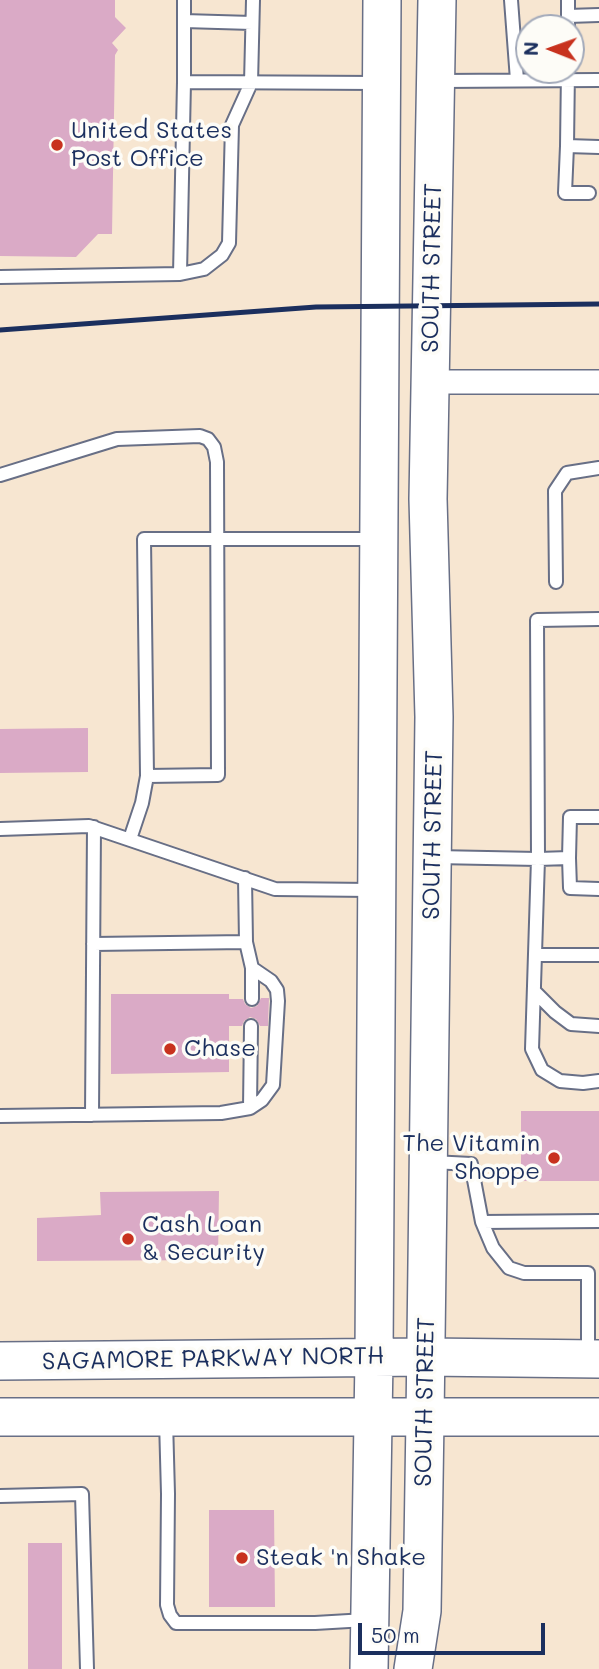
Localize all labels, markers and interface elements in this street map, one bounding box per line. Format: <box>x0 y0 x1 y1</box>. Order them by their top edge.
north arrow <box>515 14 585 84</box>
text: N <box>518 41 543 56</box>
place label: United States Post Office <box>71 117 232 173</box>
marker: United States Post Office <box>49 137 65 153</box>
street label: SOUTH STREET <box>416 183 448 353</box>
street label: SOUTH STREET <box>417 750 449 920</box>
place label: Chase <box>184 1035 256 1063</box>
marker: Chase <box>162 1041 178 1057</box>
place label: The Vitamin Shoppe <box>403 1130 540 1186</box>
marker: The Vitamin Shoppe <box>546 1150 562 1166</box>
place label: Cash Loan & Security <box>142 1211 265 1267</box>
marker: Cash Loan & Security <box>120 1231 136 1247</box>
street label: SOUTH STREET <box>409 1317 441 1487</box>
street label: SAGAMORE PARKWAY NORTH <box>42 1342 384 1376</box>
place label: Steak 'n Shake <box>256 1544 426 1572</box>
marker: Steak 'n Shake <box>234 1550 250 1566</box>
scale bar <box>361 1610 548 1654</box>
text: 50 m <box>371 1621 420 1648</box>

